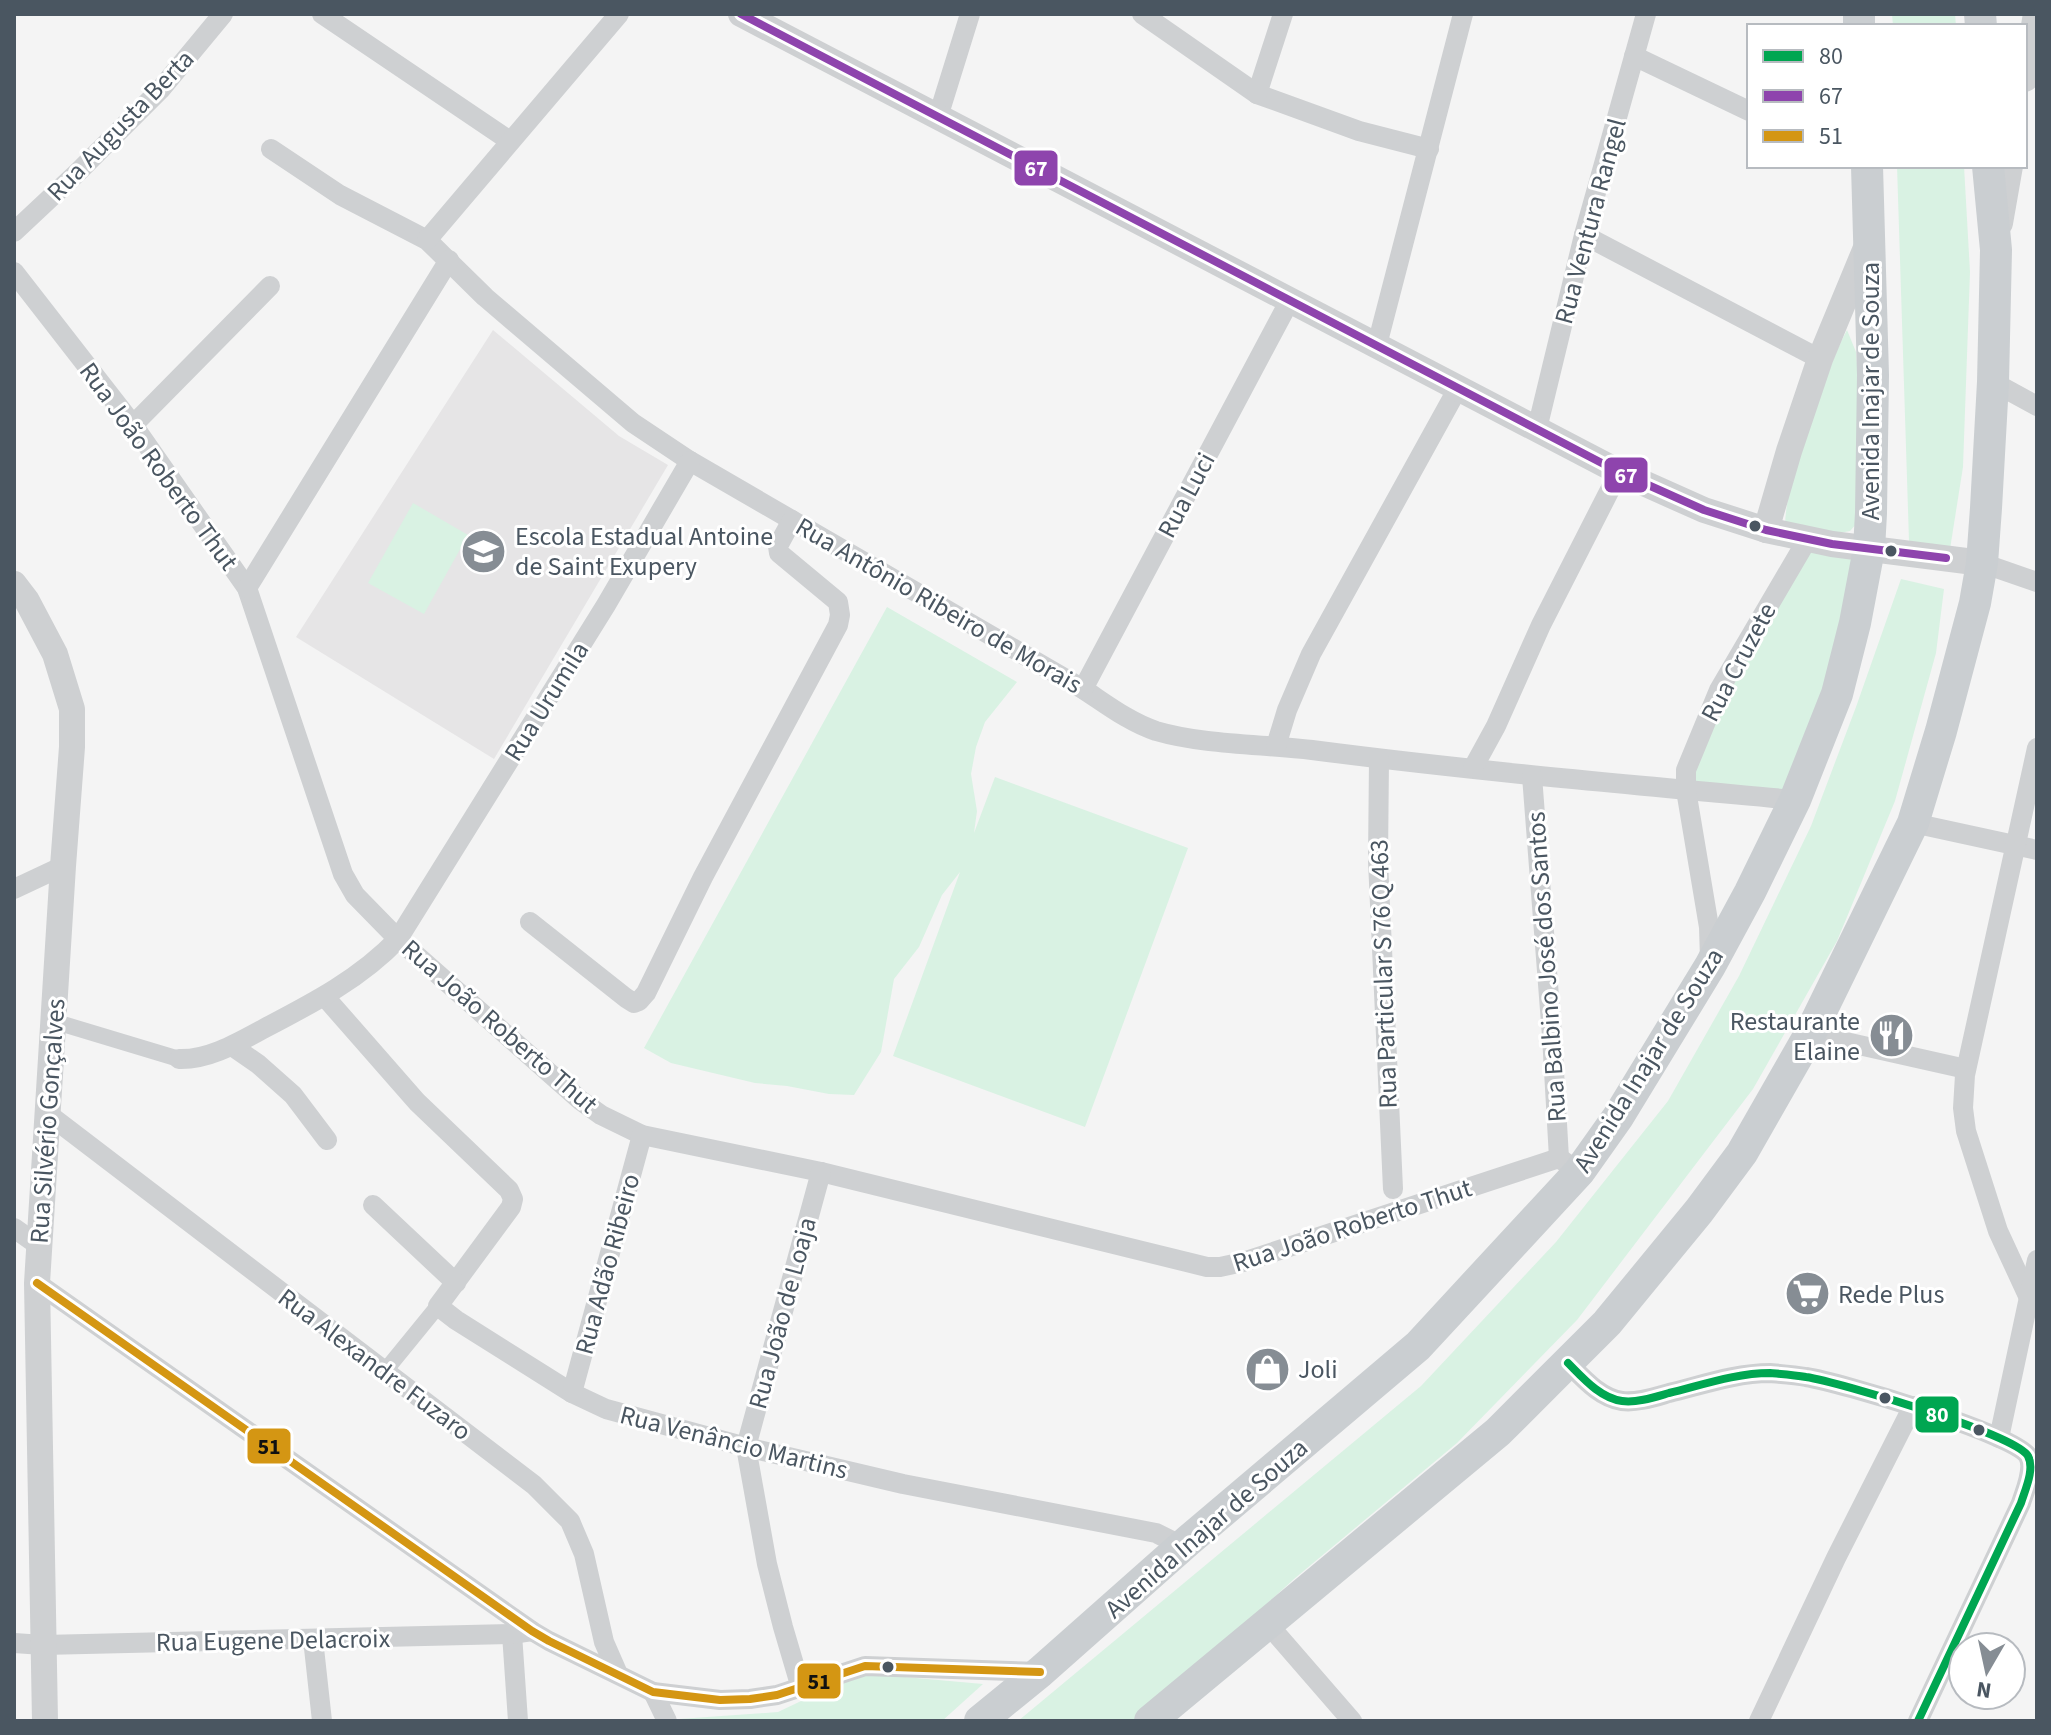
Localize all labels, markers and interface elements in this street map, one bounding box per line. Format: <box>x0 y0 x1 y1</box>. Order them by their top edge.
legend <box>1747 24 2027 168</box>
text: 80 <box>1819 39 1843 74</box>
street label: Rua Augusta Berta <box>38 41 202 209</box>
text: 67 <box>1819 79 1843 114</box>
street label: Rua Ventura Rangel <box>1545 114 1636 328</box>
text: 51 <box>1819 119 1843 154</box>
line badge: 67 <box>1013 149 1059 187</box>
text: 67 <box>1024 153 1048 185</box>
street label: Avenida Inajar de Souza <box>1852 262 1889 520</box>
street label: Rua João Roberto Thut <box>70 355 247 578</box>
street label: Rua Luci <box>1149 446 1224 545</box>
line badge: 67 <box>1603 456 1649 494</box>
text: 67 <box>1614 460 1638 492</box>
street label: Rua Antônio Ribeiro de Morais <box>789 508 1089 703</box>
place label: Escola Estadual Antoine de Saint Exupery <box>515 518 773 585</box>
unlabelled marker <box>1747 518 1763 534</box>
school or university icon: Escola Estadual Antoine de Saint Exupery <box>460 527 508 575</box>
unlabelled marker <box>1883 543 1899 559</box>
street label: Rua Cruzete <box>1692 596 1785 728</box>
street label: Rua Urumila <box>495 634 598 768</box>
street label: Rua Balbino José dos Santos <box>1517 810 1576 1123</box>
street label: Rua Particular S 76 Q 463 <box>1360 839 1407 1109</box>
street label: Rua João Roberto Thut <box>393 931 606 1122</box>
street label: Avenida Inajar de Souza <box>1564 941 1733 1180</box>
street label: Rua Silvério Gonçalves <box>20 997 75 1245</box>
place label: Restaurante Elaine <box>1730 1003 1860 1070</box>
restaurant icon: Restaurante Elaine <box>1867 1012 1915 1060</box>
street label: Rua João Roberto Thut <box>1228 1169 1477 1282</box>
street label: Rua Adão Ribeiro <box>566 1170 649 1359</box>
street label: Rua João de Loaja <box>739 1213 826 1413</box>
supermarket icon: Rede Plus <box>1783 1270 1831 1318</box>
place label: Rede Plus <box>1838 1276 1944 1313</box>
street label: Rua Alexandre Fuzaro <box>270 1279 479 1449</box>
shop icon: Joli <box>1243 1345 1291 1393</box>
place label: Joli <box>1298 1351 1338 1388</box>
unlabelled marker <box>1877 1390 1893 1406</box>
line badge: 80 <box>1914 1395 1960 1434</box>
street label: Rua Venâncio Martins <box>616 1396 852 1489</box>
text: 80 <box>1925 1399 1949 1431</box>
unlabelled marker <box>1971 1422 1987 1438</box>
line badge: 51 <box>246 1427 292 1465</box>
street label: Avenida Inajar de Souza <box>1097 1430 1316 1627</box>
text: 51 <box>257 1431 281 1463</box>
street label: Rua Eugene Delacroix <box>156 1620 391 1661</box>
north arrow <box>1947 1631 2027 1711</box>
unlabelled marker <box>880 1659 896 1675</box>
line badge: 51 <box>796 1662 842 1700</box>
text: 51 <box>807 1666 831 1698</box>
text: N <box>1974 1673 1994 1707</box>

